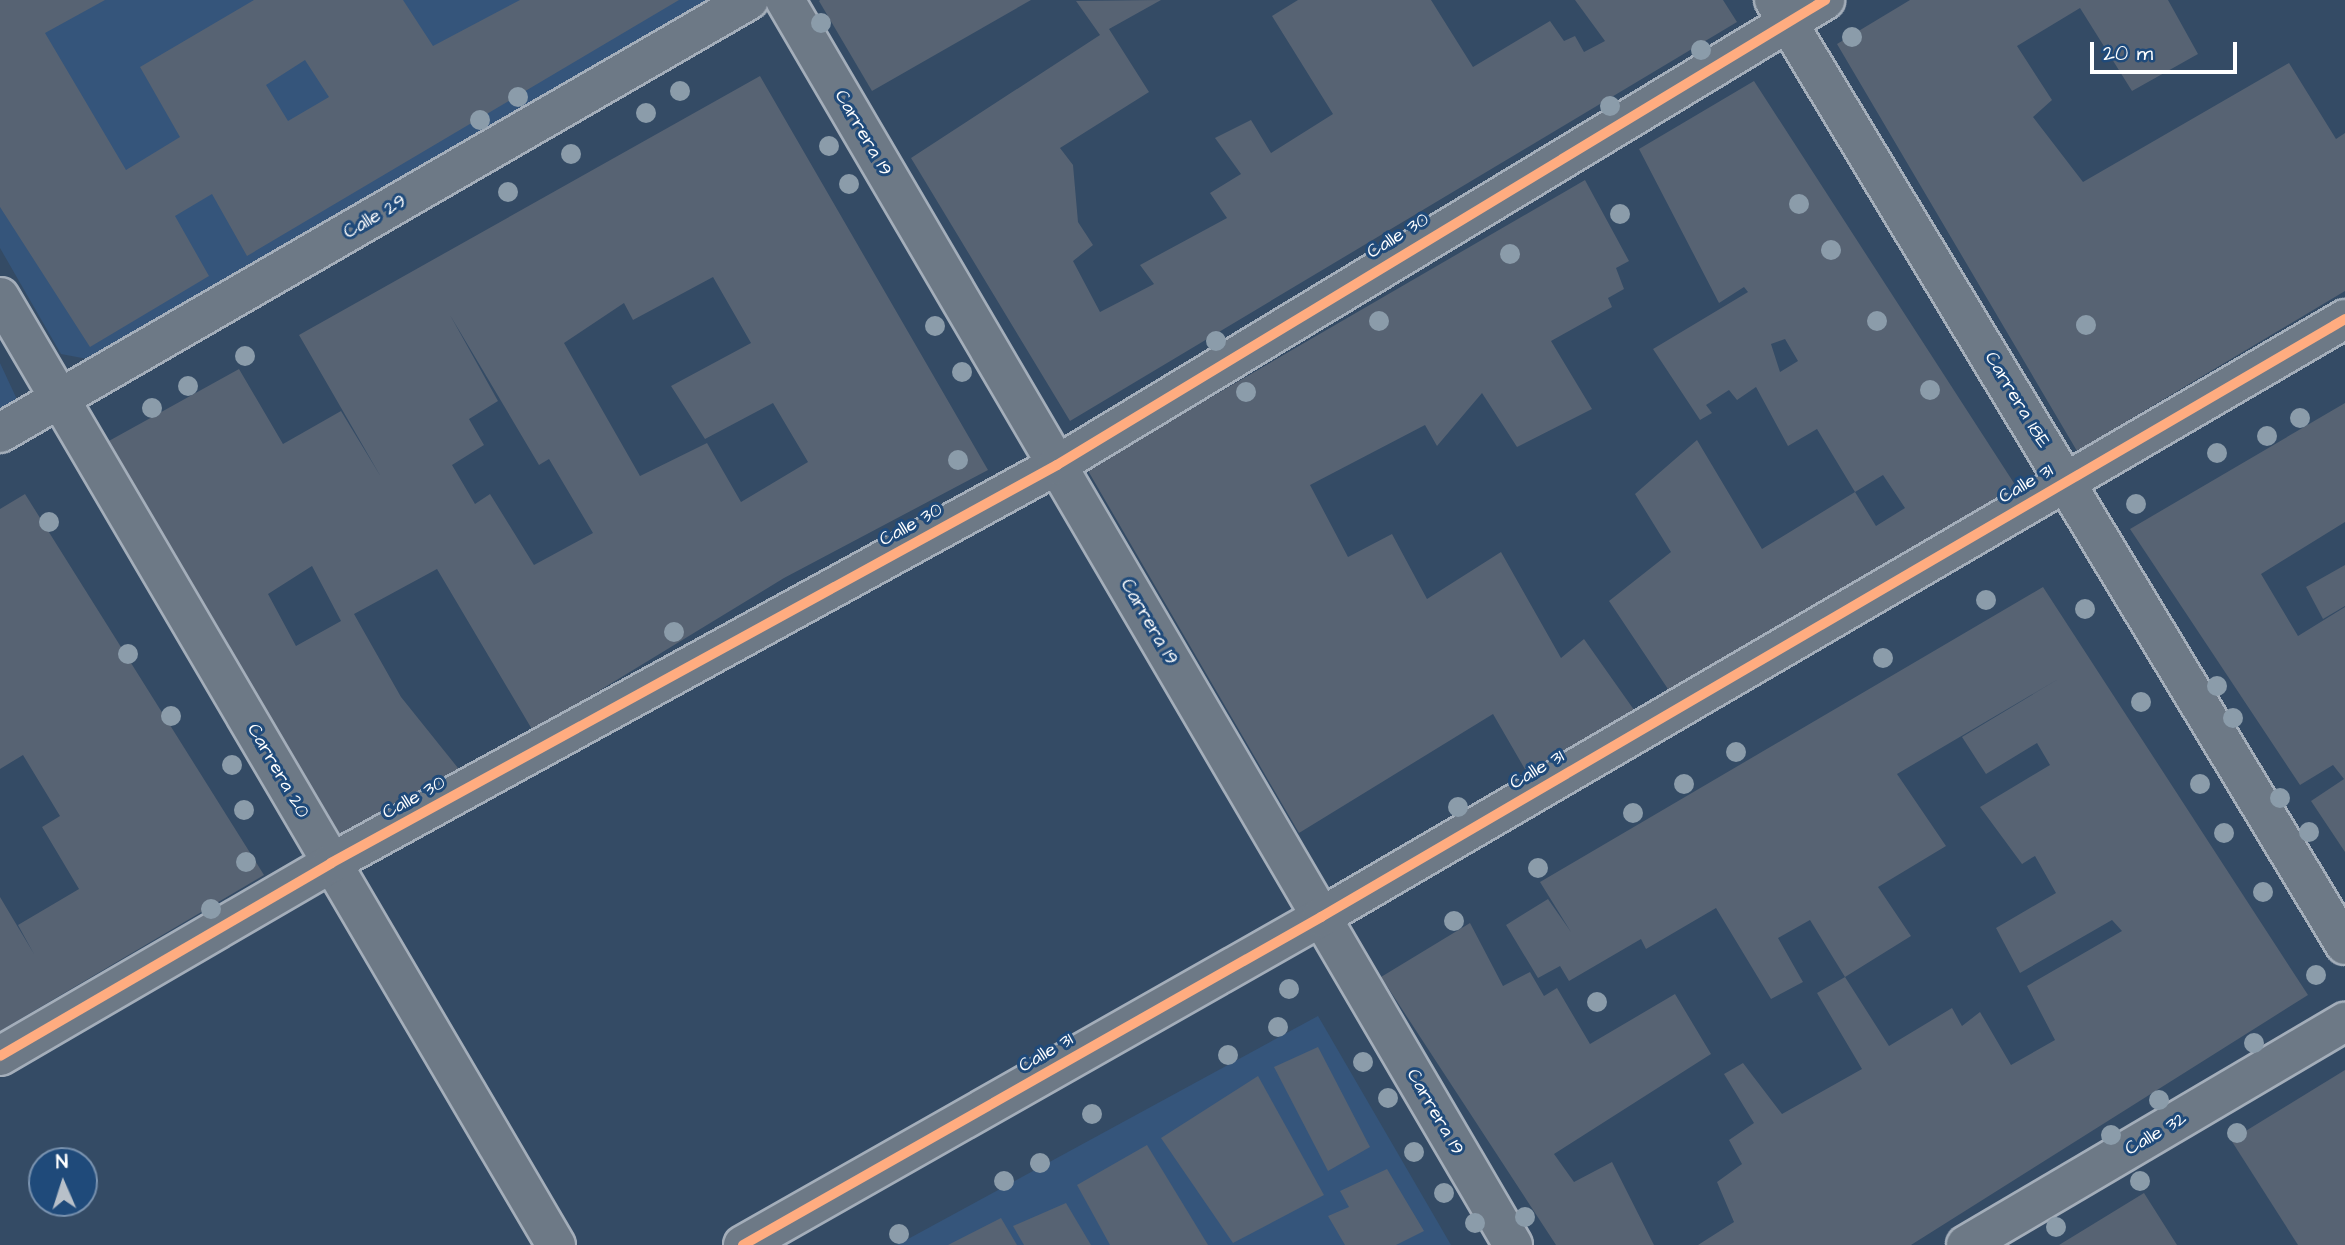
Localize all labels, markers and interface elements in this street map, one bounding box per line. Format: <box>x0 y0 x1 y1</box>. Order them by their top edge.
scale bar <box>2093 28 2240 72</box>
text: 20 m <box>2103 39 2153 68</box>
street label: Carrera 19 <box>829 86 897 180</box>
street label: Calle 29 <box>340 190 410 244</box>
street label: Calle 30 <box>1363 208 1433 264</box>
street label: Carrera 18E <box>1979 348 2055 452</box>
street label: Calle 31 <box>1995 459 2057 509</box>
street label: Calle 30 <box>875 498 947 552</box>
street label: Carrera 19 <box>1115 575 1183 669</box>
street label: Carrera 20 <box>242 720 314 822</box>
street label: Calle 31 <box>1506 745 1568 795</box>
street label: Calle 30 <box>378 771 450 825</box>
street label: Calle 31 <box>1015 1028 1077 1078</box>
street label: Carrera 19 <box>1401 1065 1469 1159</box>
street label: Calle 32 <box>2121 1107 2191 1161</box>
north arrow <box>28 1147 98 1217</box>
text: N <box>55 1149 69 1176</box>

